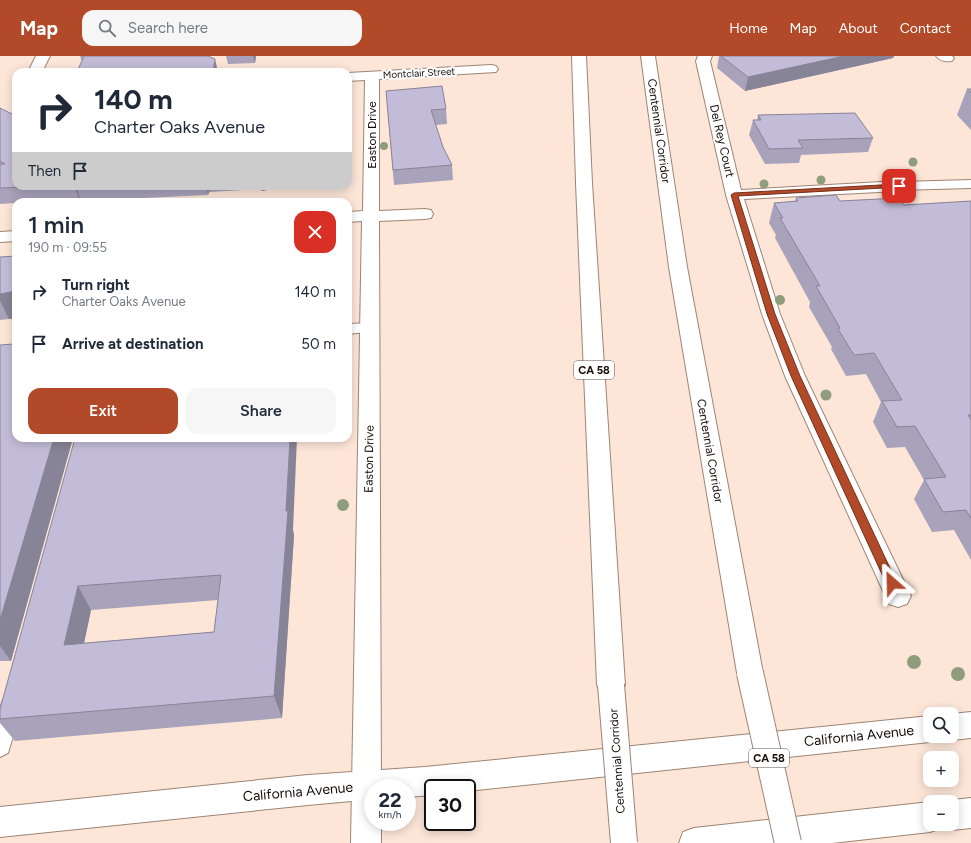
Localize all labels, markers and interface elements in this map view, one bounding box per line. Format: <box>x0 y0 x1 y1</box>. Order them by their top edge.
search box <box>82 10 362 46</box>
text: Map <box>20 17 58 40</box>
icon: search <box>96 17 118 39</box>
text: Search here <box>128 19 208 37</box>
text: Home <box>729 20 768 37</box>
text: Map <box>790 20 817 37</box>
text: About <box>839 20 878 37</box>
text: Contact <box>900 20 951 37</box>
street label: Montclair Street <box>382 65 456 81</box>
street label: Centennial Corridor <box>645 78 673 184</box>
text: 140 m <box>94 82 173 116</box>
icon: right <box>28 84 80 136</box>
street label: Easton Drive <box>365 101 379 169</box>
street label: Del Rey Court <box>707 103 737 179</box>
text: Charter Oaks Avenue <box>94 116 265 138</box>
icon: arrive <box>69 160 91 182</box>
text: Then <box>28 162 61 180</box>
pin <box>882 169 916 203</box>
icon: arrive <box>888 175 910 197</box>
text: 1 min <box>28 210 84 239</box>
button: close <box>294 211 336 253</box>
text: 190 m · 09:55 <box>28 240 107 255</box>
text: Turn right <box>62 276 130 294</box>
icon: right <box>28 281 50 303</box>
text: 140 m <box>294 283 336 301</box>
text: Charter Oaks Avenue <box>62 294 186 309</box>
icon: arrive <box>28 333 50 355</box>
text: Arrive at destination <box>62 335 203 353</box>
text: 50 m <box>301 335 336 353</box>
road number: CA 58 <box>574 361 614 379</box>
button: Exit <box>28 388 178 434</box>
button: Share <box>186 388 336 434</box>
street label: Centennial Corridor <box>694 398 726 504</box>
street label: Easton Drive <box>361 425 377 493</box>
position arrow <box>871 562 913 604</box>
map controls <box>923 707 959 831</box>
button: search <box>923 707 959 743</box>
street label: Centennial Corridor <box>606 708 628 814</box>
street label: California Avenue <box>803 722 915 750</box>
road number: CA 58 <box>749 749 789 767</box>
button: + <box>923 751 959 787</box>
street label: California Avenue <box>242 779 354 805</box>
speed limit sign: 30 <box>424 779 476 831</box>
text: 22 <box>378 788 402 812</box>
button: − <box>923 795 959 831</box>
text: km/h <box>379 808 401 821</box>

